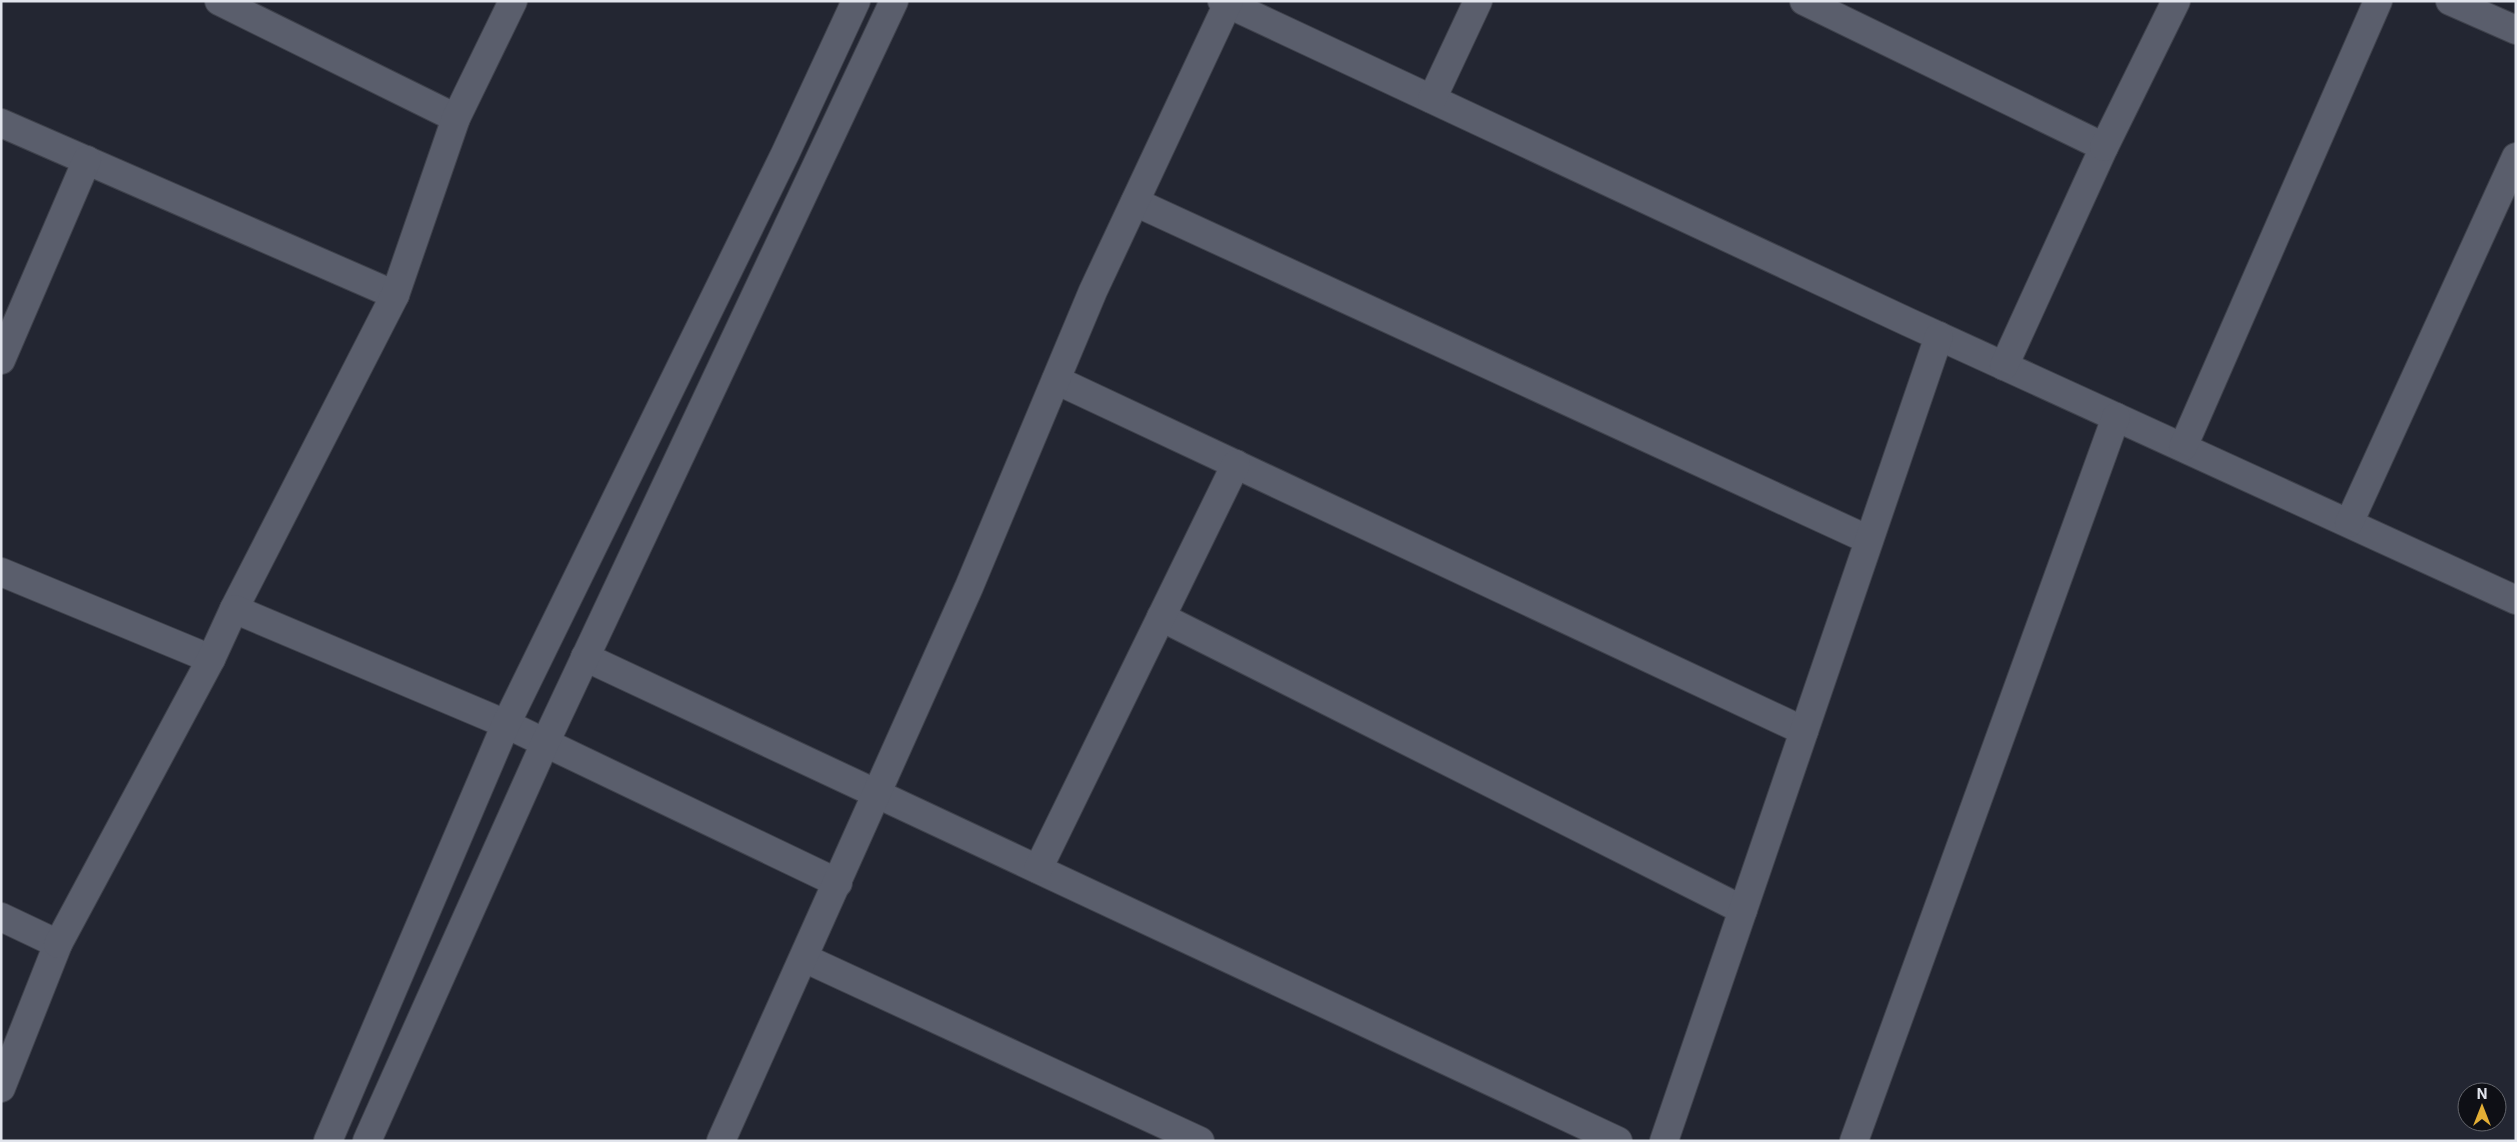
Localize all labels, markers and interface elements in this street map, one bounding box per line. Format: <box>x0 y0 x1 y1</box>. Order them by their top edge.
north arrow <box>2457 1082 2507 1132</box>
text: N <box>2477 1085 2487 1102</box>

